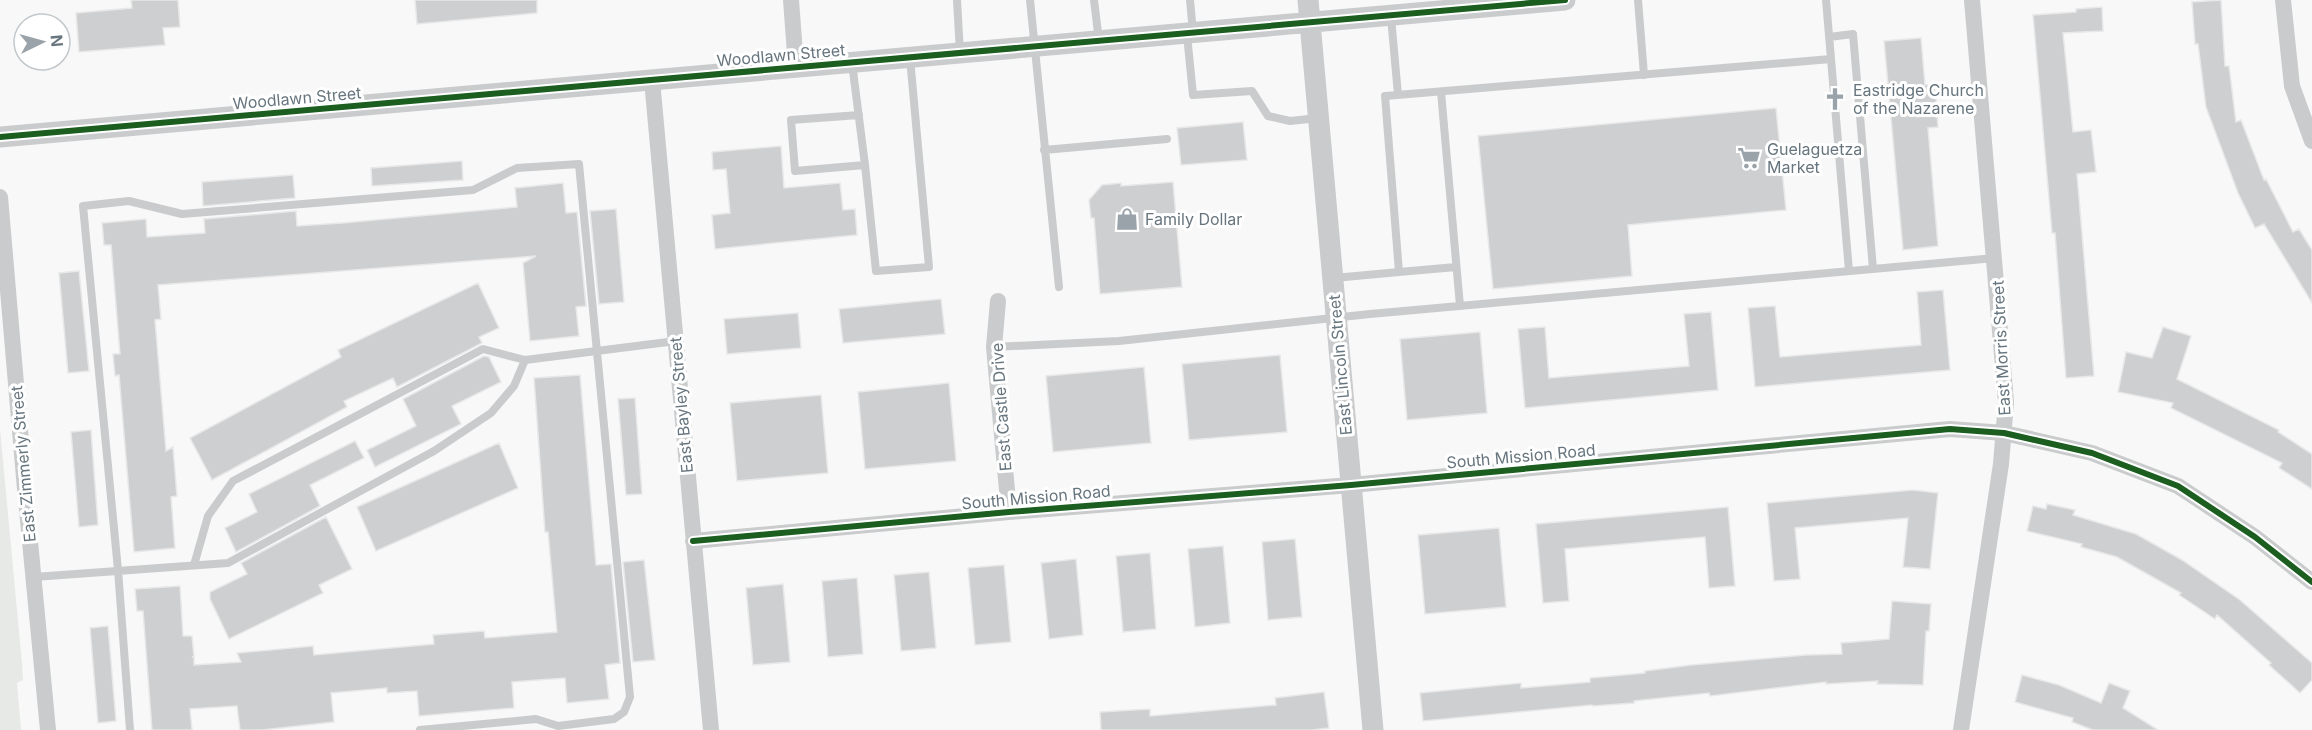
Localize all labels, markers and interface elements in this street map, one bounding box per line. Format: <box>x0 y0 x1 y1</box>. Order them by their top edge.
north arrow <box>12 12 72 72</box>
text: N <box>46 34 67 48</box>
street label: Woodlawn Street <box>716 39 846 71</box>
place label: Eastridge Church of the Nazarene <box>1853 80 1984 118</box>
street label: Woodlawn Street <box>232 82 362 114</box>
church icon: Eastridge Church of the Nazarene <box>1822 86 1848 112</box>
place label: Guelaguetza Market <box>1767 139 1862 177</box>
supermarket icon: Guelaguetza Market <box>1736 145 1762 171</box>
shop icon: Family Dollar <box>1114 206 1140 232</box>
place label: Family Dollar <box>1145 209 1242 229</box>
street label: East Morris Street <box>1987 280 2015 416</box>
street label: East Lincoln Street <box>1324 294 1356 436</box>
street label: East Bayley Street <box>665 336 697 474</box>
street label: East Castle Drive <box>987 342 1015 472</box>
street label: East Zimmerly Street <box>6 385 40 543</box>
street label: South Mission Road <box>1446 440 1596 472</box>
street label: South Mission Road <box>961 481 1111 513</box>

